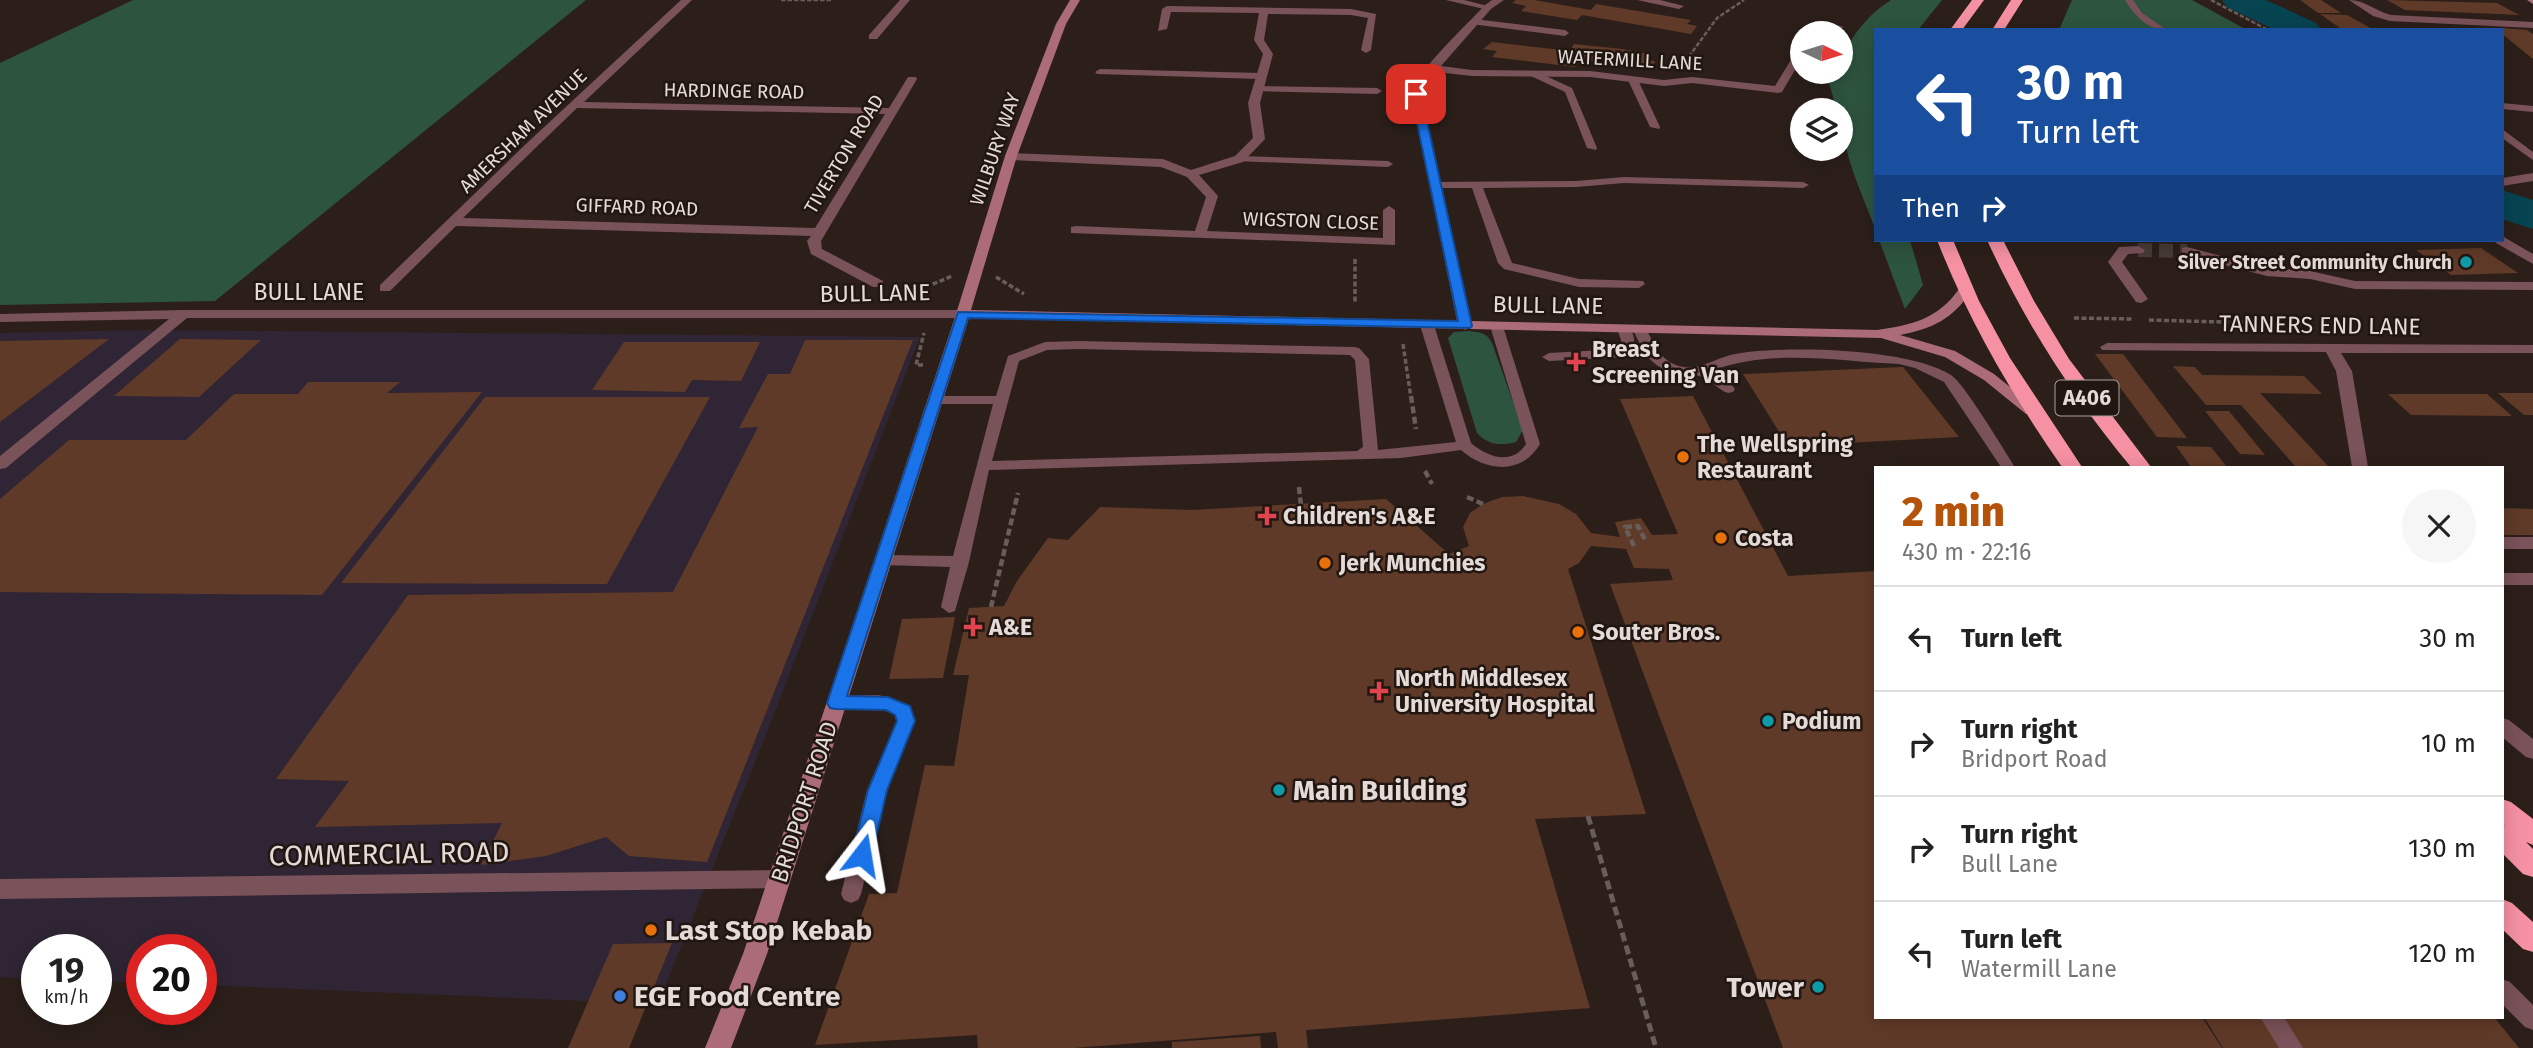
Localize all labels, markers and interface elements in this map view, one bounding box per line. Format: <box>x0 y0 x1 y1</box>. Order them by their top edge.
north arrow <box>1790 21 1853 84</box>
map controls <box>1790 21 1853 161</box>
street label: WATERMILL LANE <box>1557 45 1703 75</box>
text: 30 m <box>2017 53 2124 112</box>
icon: left <box>1902 56 1993 147</box>
street label: AMERSHAM AVENUE <box>454 64 592 198</box>
pin <box>1386 64 1446 124</box>
icon: arrive <box>1397 75 1435 113</box>
street label: HARDINGE ROAD <box>663 78 805 104</box>
street label: WILBURY WAY <box>965 89 1025 208</box>
street label: TIVERTON ROAD <box>799 90 889 218</box>
button: layers <box>1790 98 1853 161</box>
text: Turn left <box>2017 113 2139 151</box>
icon: right <box>1974 189 2012 227</box>
street label: GIFFARD ROAD <box>575 193 699 221</box>
text: Then <box>1902 193 1960 224</box>
street label: WIGSTON CLOSE <box>1242 207 1380 235</box>
place label: Silver Street Community Church <box>2178 251 2452 274</box>
marker: Silver Street Community Church <box>2458 254 2474 270</box>
street label: BULL LANE <box>254 278 364 306</box>
street label: BULL LANE <box>819 278 931 308</box>
street label: BULL LANE <box>1492 290 1604 320</box>
street label: TANNERS END LANE <box>2219 309 2421 341</box>
place label: Breast Screening Van <box>1592 335 1739 389</box>
marker: Breast Screening Van <box>1566 352 1586 372</box>
road number: A406 <box>2056 380 2118 416</box>
place label: The Wellspring Restaurant <box>1697 430 1853 484</box>
marker: The Wellspring Restaurant <box>1675 449 1691 465</box>
text: 2 min <box>1902 487 2005 537</box>
button: close <box>2402 489 2476 563</box>
place label: Children's A&E <box>1283 502 1436 530</box>
marker: Children's A&E <box>1257 506 1277 526</box>
place label: Costa <box>1735 524 1794 552</box>
marker: Costa <box>1713 530 1729 546</box>
text: 430 m · 22:16 <box>1902 538 2031 566</box>
place label: Jerk Munchies <box>1338 549 1485 577</box>
marker: Jerk Munchies <box>1317 555 1333 571</box>
place label: A&E <box>988 613 1032 641</box>
marker: A&E <box>963 617 983 637</box>
place label: Souter Bros. <box>1592 618 1720 646</box>
icon: left <box>1902 620 1940 658</box>
text: Turn left <box>1961 623 2062 654</box>
text: 30 m <box>2419 623 2476 654</box>
marker: Souter Bros. <box>1570 624 1586 640</box>
place label: North Middlesex University Hospital <box>1395 664 1595 718</box>
marker: North Middlesex University Hospital <box>1369 681 1389 701</box>
place label: Podium <box>1782 707 1861 735</box>
marker: Podium <box>1760 713 1776 729</box>
text: Turn right <box>1961 714 2078 745</box>
street label: BRIDPORT ROAD <box>765 718 843 886</box>
icon: right <box>1902 725 1940 763</box>
text: 10 m <box>2421 728 2476 759</box>
text: Bridport Road <box>1961 745 2108 773</box>
place label: Main Building <box>1293 774 1467 807</box>
marker: Main Building <box>1271 782 1287 798</box>
position arrow <box>825 818 899 892</box>
text: Turn right <box>1961 819 2078 850</box>
icon: right <box>1902 830 1940 868</box>
text: 130 m <box>2408 833 2476 864</box>
street label: COMMERCIAL ROAD <box>268 835 510 873</box>
text: Bull Lane <box>1961 850 2058 878</box>
place label: Last Stop Kebab <box>665 914 872 947</box>
marker: Last Stop Kebab <box>643 922 659 938</box>
text: Turn left <box>1961 924 2062 955</box>
speed limit sign: 20 <box>126 934 217 1025</box>
icon: left <box>1902 935 1940 973</box>
text: 120 m <box>2408 938 2476 969</box>
text: 19 <box>49 949 84 991</box>
text: Watermill Lane <box>1961 955 2117 983</box>
place label: Tower <box>1726 971 1805 1004</box>
marker: Tower <box>1810 979 1826 995</box>
place label: EGE Food Centre <box>634 980 840 1013</box>
text: km/h <box>44 986 89 1008</box>
marker: EGE Food Centre <box>612 988 628 1004</box>

